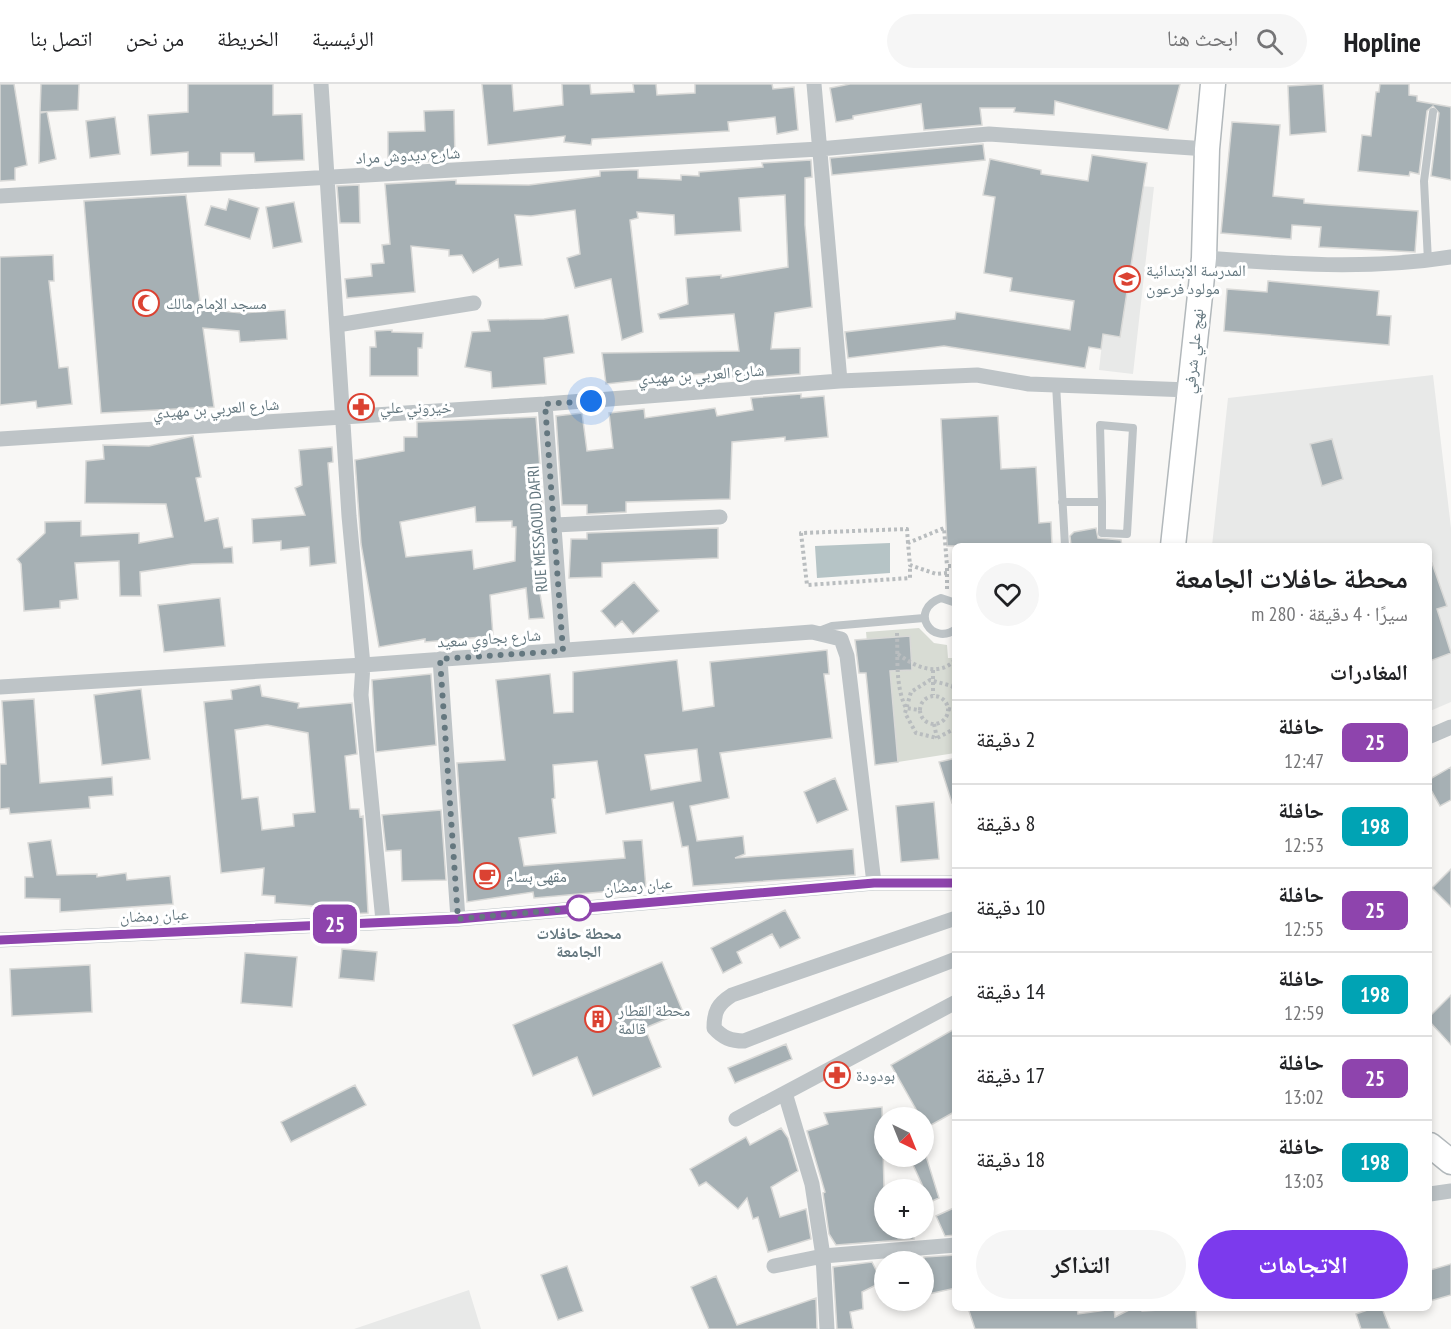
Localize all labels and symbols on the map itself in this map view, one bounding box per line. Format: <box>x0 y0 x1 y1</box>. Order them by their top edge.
street label: شارع ديدوش مراد <box>355 142 461 169</box>
place label: المدرسة الابتدائية مولود فرعون <box>1146 260 1246 299</box>
school or university icon: المدرسة الابتدائية مولود فرعون <box>1112 264 1142 294</box>
mosque icon: مسجد الإمام مالك <box>131 288 161 318</box>
place label: مسجد الإمام مالك <box>166 293 267 314</box>
street label: نهج علي شرفي <box>1179 307 1210 395</box>
street label: شارع العربي بن مهيدي <box>637 360 765 391</box>
your location <box>576 386 606 416</box>
pharmacy icon: خيروني علي <box>346 392 376 422</box>
street label: شارع العربي بن مهيدي <box>152 394 280 425</box>
place label: خيروني علي <box>380 397 452 420</box>
street label: RUE MESSAOUD DAFRI <box>523 465 551 593</box>
street label: شارع بجاوي سعيد <box>436 624 542 655</box>
cafe icon: مقهى بسام <box>472 861 502 891</box>
place label: مقهى بسام <box>506 866 567 887</box>
street label: عبان رمضان <box>603 872 673 899</box>
marker: محطة حافلات الجامعة <box>566 895 592 921</box>
street label: عبان رمضان <box>119 903 189 928</box>
line badge: 25 <box>308 904 362 944</box>
place label: محطة حافلات الجامعة <box>537 923 621 961</box>
place label: محطة القطار قالمة <box>617 1000 690 1038</box>
building icon: محطة القطار قالمة <box>583 1004 613 1034</box>
pharmacy icon: بودودة <box>822 1060 852 1090</box>
place label: بودودة <box>856 1065 895 1085</box>
north arrow <box>874 1107 934 1167</box>

